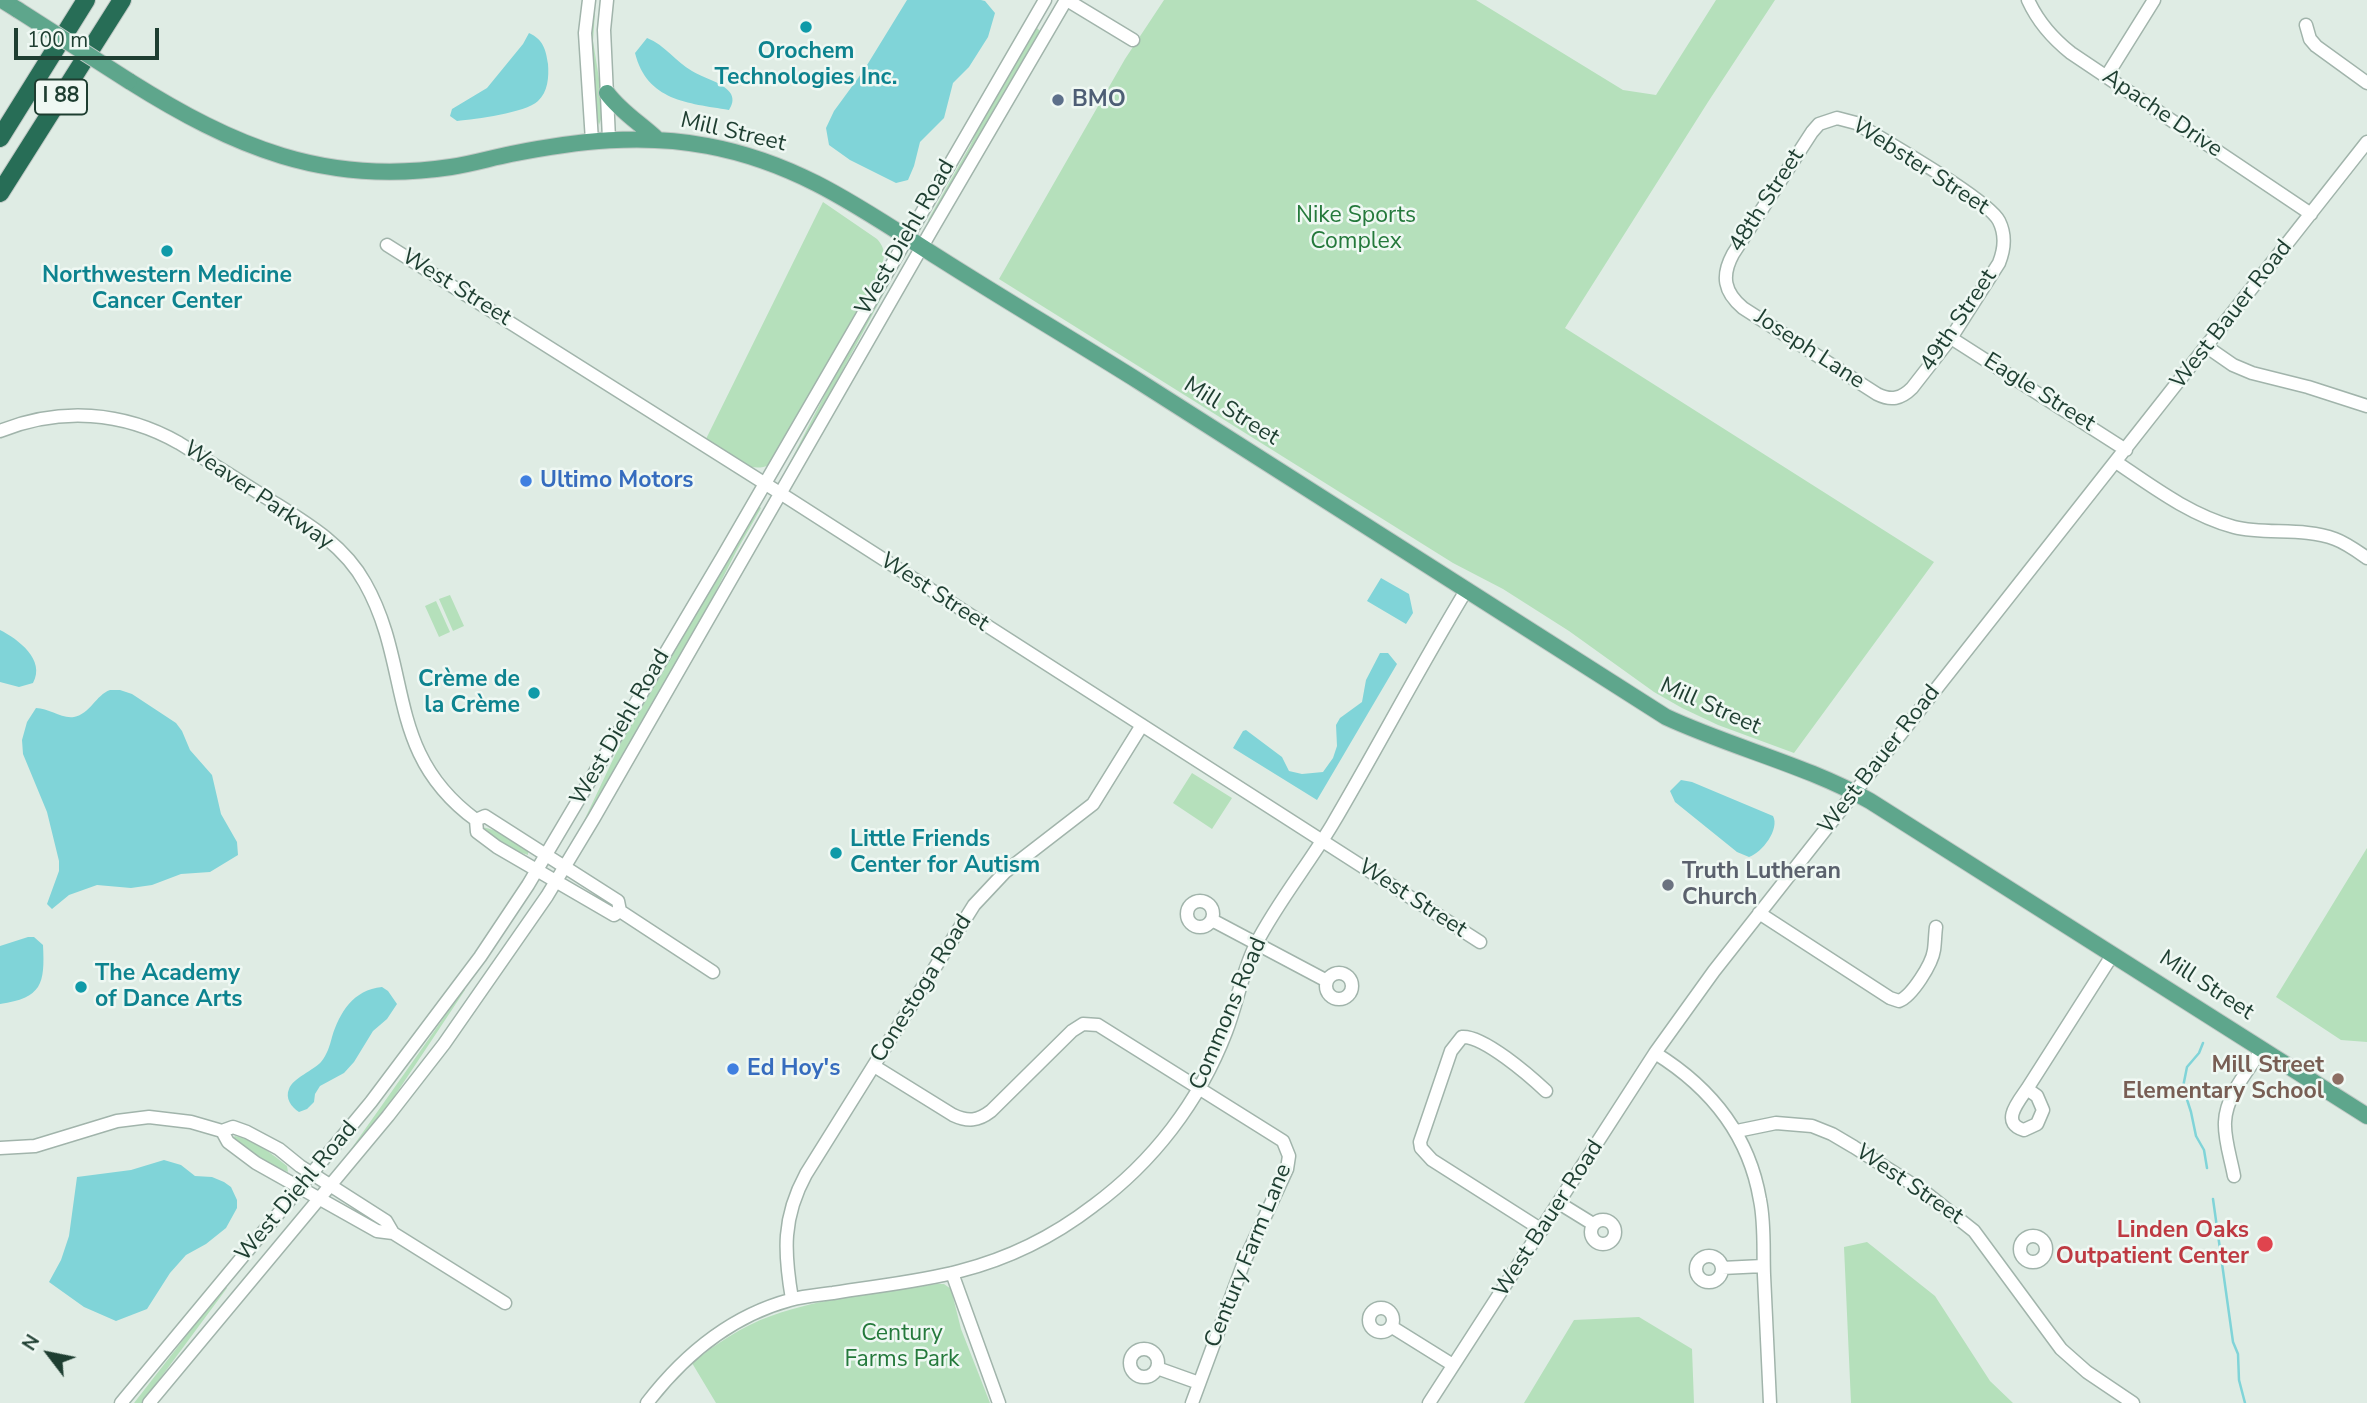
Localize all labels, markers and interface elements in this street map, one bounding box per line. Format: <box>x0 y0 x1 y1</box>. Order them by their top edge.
scale bar <box>18 14 163 58</box>
marker: Orochem Technologies Inc. <box>798 19 814 35</box>
text: 100 m <box>27 26 88 54</box>
place label: Orochem Technologies Inc. <box>715 38 897 92</box>
street label: Apache Drive <box>2097 64 2227 164</box>
road number: I 88 <box>35 80 87 114</box>
place label: BMO <box>1072 86 1126 114</box>
marker: BMO <box>1050 92 1066 108</box>
street label: Mill Street <box>678 107 788 159</box>
street label: Webster Street <box>1846 112 1994 222</box>
street label: 48th Street <box>1723 144 1811 258</box>
street label: West Diehl Road <box>850 155 962 321</box>
park label: Nike Sports Complex <box>1296 202 1416 256</box>
street label: West Bauer Road <box>2165 235 2299 395</box>
marker: Northwestern Medicine Cancer Center <box>159 243 175 259</box>
street label: West Street <box>396 243 516 333</box>
place label: Northwestern Medicine Cancer Center <box>42 262 292 316</box>
street label: 49th Street <box>1915 265 2003 377</box>
street label: Joseph Lane <box>1749 304 1869 396</box>
street label: Eagle Street <box>1978 348 2100 438</box>
street label: Mill Street <box>1178 372 1284 452</box>
street label: Weaver Parkway <box>178 436 338 556</box>
place label: Ultimo Motors <box>540 467 694 495</box>
marker: Ultimo Motors <box>518 473 534 489</box>
street label: West Street <box>875 548 993 638</box>
street label: West Diehl Road <box>565 645 677 811</box>
place label: Crème de la Crème <box>418 666 520 720</box>
street label: Mill Street <box>1655 673 1765 741</box>
street label: West Bauer Road <box>1813 680 1947 840</box>
marker: Crème de la Crème <box>526 685 542 701</box>
place label: Little Friends Center for Autism <box>850 826 1040 880</box>
marker: Little Friends Center for Autism <box>828 845 844 861</box>
street label: West Street <box>1353 854 1471 944</box>
place label: Truth Lutheran Church <box>1682 858 1841 912</box>
marker: Truth Lutheran Church <box>1660 877 1676 893</box>
street label: Conestoga Road <box>865 910 979 1068</box>
street label: Commons Road <box>1184 934 1274 1094</box>
street label: Mill Street <box>2153 945 2259 1027</box>
place label: The Academy of Dance Arts <box>95 960 242 1014</box>
marker: The Academy of Dance Arts <box>73 979 89 995</box>
place label: Mill Street Elementary School <box>2122 1052 2324 1106</box>
place label: Ed Hoy's <box>747 1055 840 1083</box>
marker: Ed Hoy's <box>725 1061 741 1077</box>
marker: Mill Street Elementary School <box>2330 1071 2346 1087</box>
street label: West Diehl Road <box>230 1116 364 1268</box>
street label: West Bauer Road <box>1488 1135 1610 1303</box>
street label: West Street <box>1850 1139 1968 1231</box>
street label: Century Farm Lane <box>1200 1160 1298 1352</box>
place label: Linden Oaks Outpatient Center <box>2056 1217 2249 1271</box>
marker: Linden Oaks Outpatient Center <box>2255 1234 2275 1254</box>
north arrow <box>14 1319 84 1389</box>
park label: Century Farms Park <box>844 1320 960 1374</box>
text: N <box>16 1330 46 1356</box>

